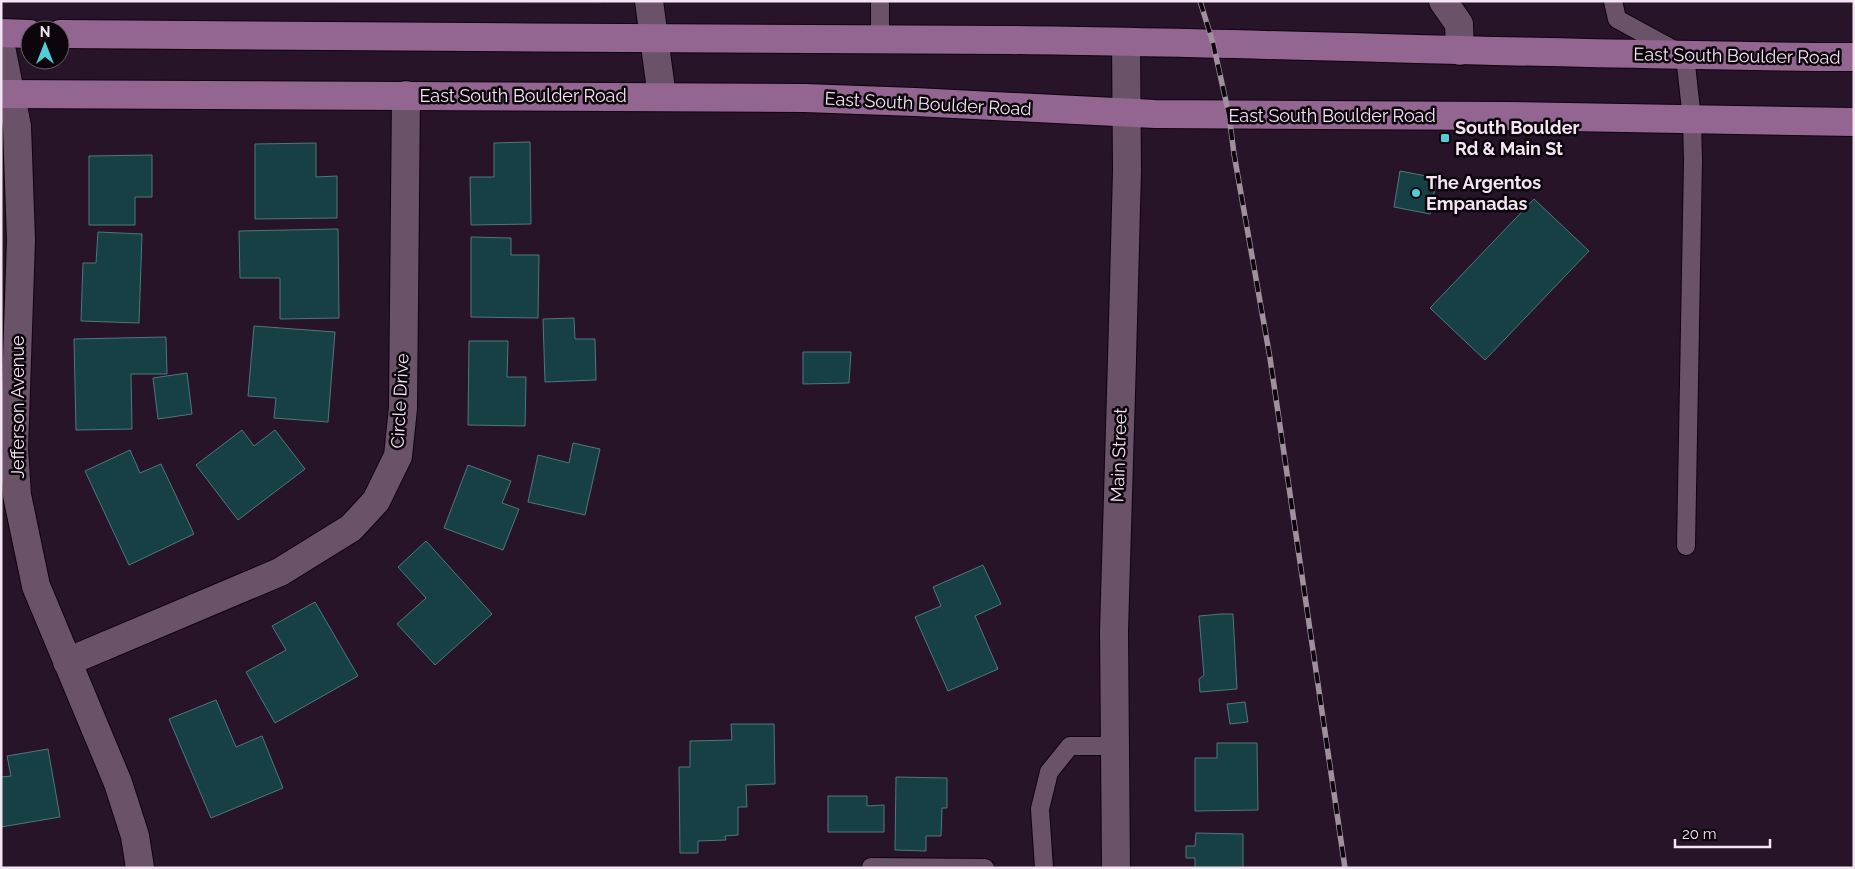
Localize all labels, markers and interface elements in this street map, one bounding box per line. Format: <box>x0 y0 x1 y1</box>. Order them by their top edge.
north arrow <box>20 20 70 70</box>
text: N <box>40 24 50 40</box>
street label: East South Boulder Road <box>1633 43 1841 68</box>
street label: East South Boulder Road <box>419 85 627 106</box>
street label: East South Boulder Road <box>824 88 1032 119</box>
street label: East South Boulder Road <box>1228 105 1436 126</box>
place label: South Boulder Rd & Main St <box>1455 117 1580 159</box>
marker: South Boulder Rd & Main St <box>1439 132 1451 144</box>
place label: The Argentos Empanadas <box>1426 172 1541 214</box>
marker: The Argentos Empanadas <box>1410 187 1422 199</box>
street label: Jefferson Avenue <box>7 335 28 479</box>
street label: Circle Drive <box>387 352 412 449</box>
street label: Main Street <box>1106 407 1131 503</box>
scale bar <box>1675 816 1770 848</box>
text: 20 m <box>1682 825 1717 843</box>

